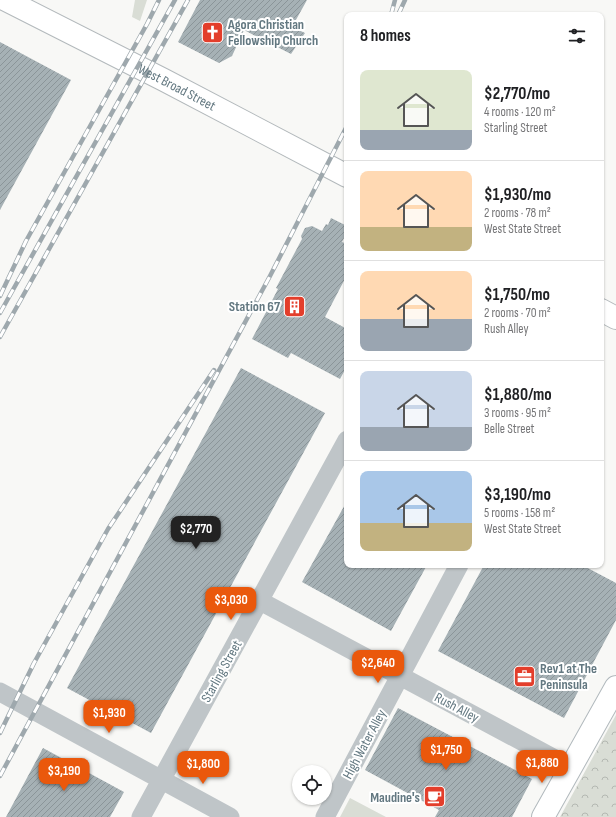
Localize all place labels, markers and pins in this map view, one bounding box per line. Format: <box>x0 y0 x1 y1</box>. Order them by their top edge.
place label: Agora Christian Fellowship Church <box>227 16 318 49</box>
church icon: Agora Christian Fellowship Church <box>200 19 226 45</box>
building icon: Station 67 <box>282 293 308 319</box>
place label: Station 67 <box>229 298 281 315</box>
pin: $2,770 <box>163 516 229 550</box>
pin: $3,030 <box>198 587 264 621</box>
pin: $2,640 <box>345 650 411 684</box>
place label: Rev1 at The Peninsula <box>540 660 597 693</box>
office icon: Rev1 at The Peninsula <box>511 663 537 689</box>
pin: $1,930 <box>76 700 142 734</box>
pin: $1,750 <box>413 737 479 771</box>
pin: $1,880 <box>509 750 575 784</box>
pin: $1,800 <box>170 751 236 785</box>
pin: $3,190 <box>31 758 97 792</box>
cafe icon: Maudine's <box>422 784 448 810</box>
place label: Maudine's <box>370 789 420 806</box>

